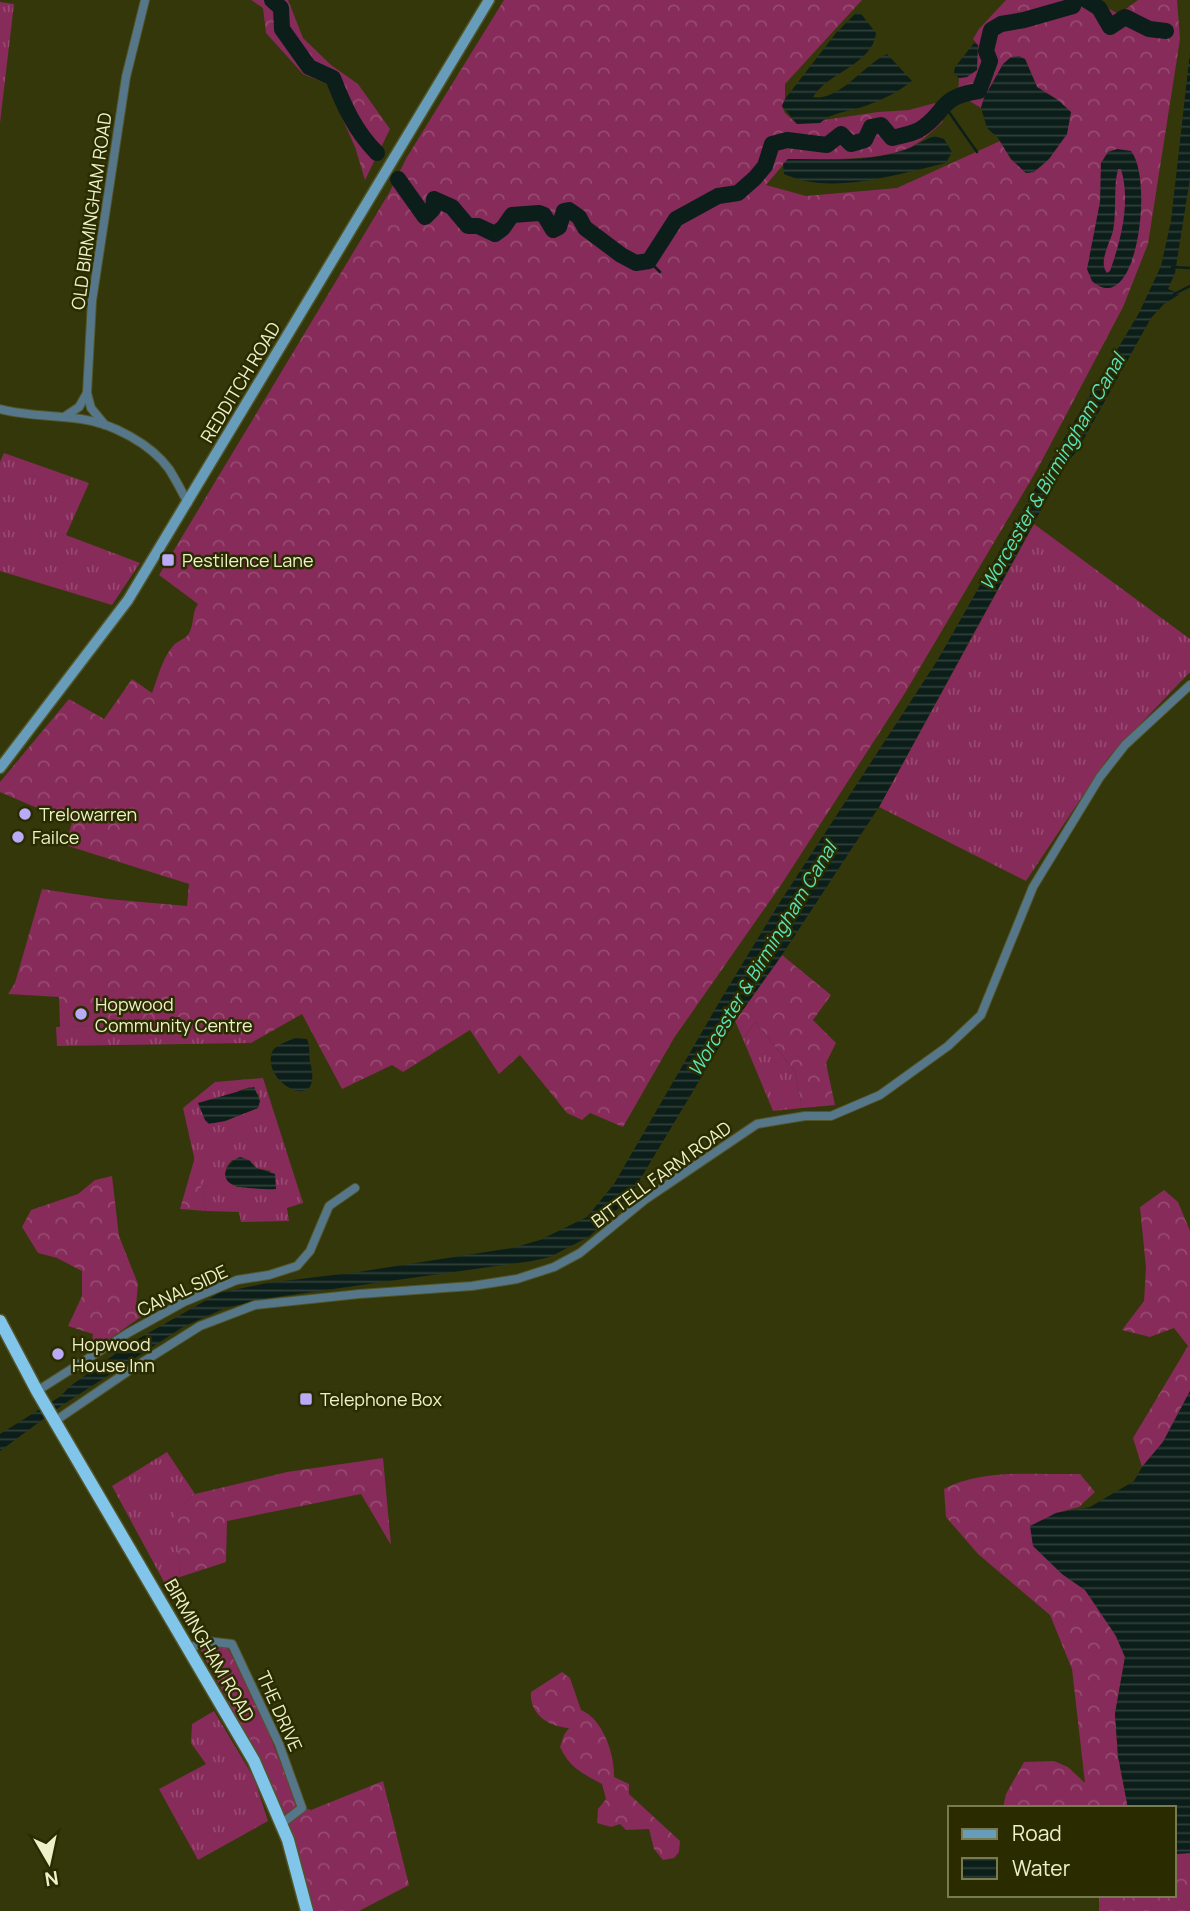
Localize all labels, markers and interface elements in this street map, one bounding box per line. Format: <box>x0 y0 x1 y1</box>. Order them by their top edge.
street label: OLD BIRMINGHAM ROAD <box>65 111 117 311</box>
street label: REDDITCH ROAD <box>194 317 286 447</box>
water label: Worcester & Birmingham Canal <box>973 347 1132 595</box>
place label: Pestilence Lane <box>182 548 313 572</box>
marker: Pestilence Lane <box>160 552 176 568</box>
place label: Trelowarren <box>39 802 137 826</box>
marker: Trelowarren <box>17 806 33 822</box>
place label: Failce <box>32 825 79 849</box>
marker: Failce <box>10 829 26 845</box>
water label: Worcester & Birmingham Canal <box>682 835 844 1081</box>
place label: Hopwood Community Centre <box>95 992 253 1037</box>
marker: Hopwood Community Centre <box>73 1006 89 1022</box>
street label: BITTELL FARM ROAD <box>586 1115 736 1233</box>
street label: CANAL SIDE <box>133 1259 231 1321</box>
place label: Hopwood House Inn <box>72 1332 155 1377</box>
marker: Hopwood House Inn <box>50 1346 66 1362</box>
place label: Telephone Box <box>320 1387 443 1411</box>
marker: Telephone Box <box>298 1391 314 1407</box>
street label: BIRMINGHAM ROAD <box>159 1574 261 1726</box>
street label: THE DRIVE <box>252 1667 308 1755</box>
legend <box>948 1806 1176 1897</box>
text: Road <box>1012 1819 1062 1847</box>
north arrow <box>14 1827 84 1897</box>
text: Water <box>1012 1854 1071 1882</box>
text: N <box>43 1865 60 1893</box>

